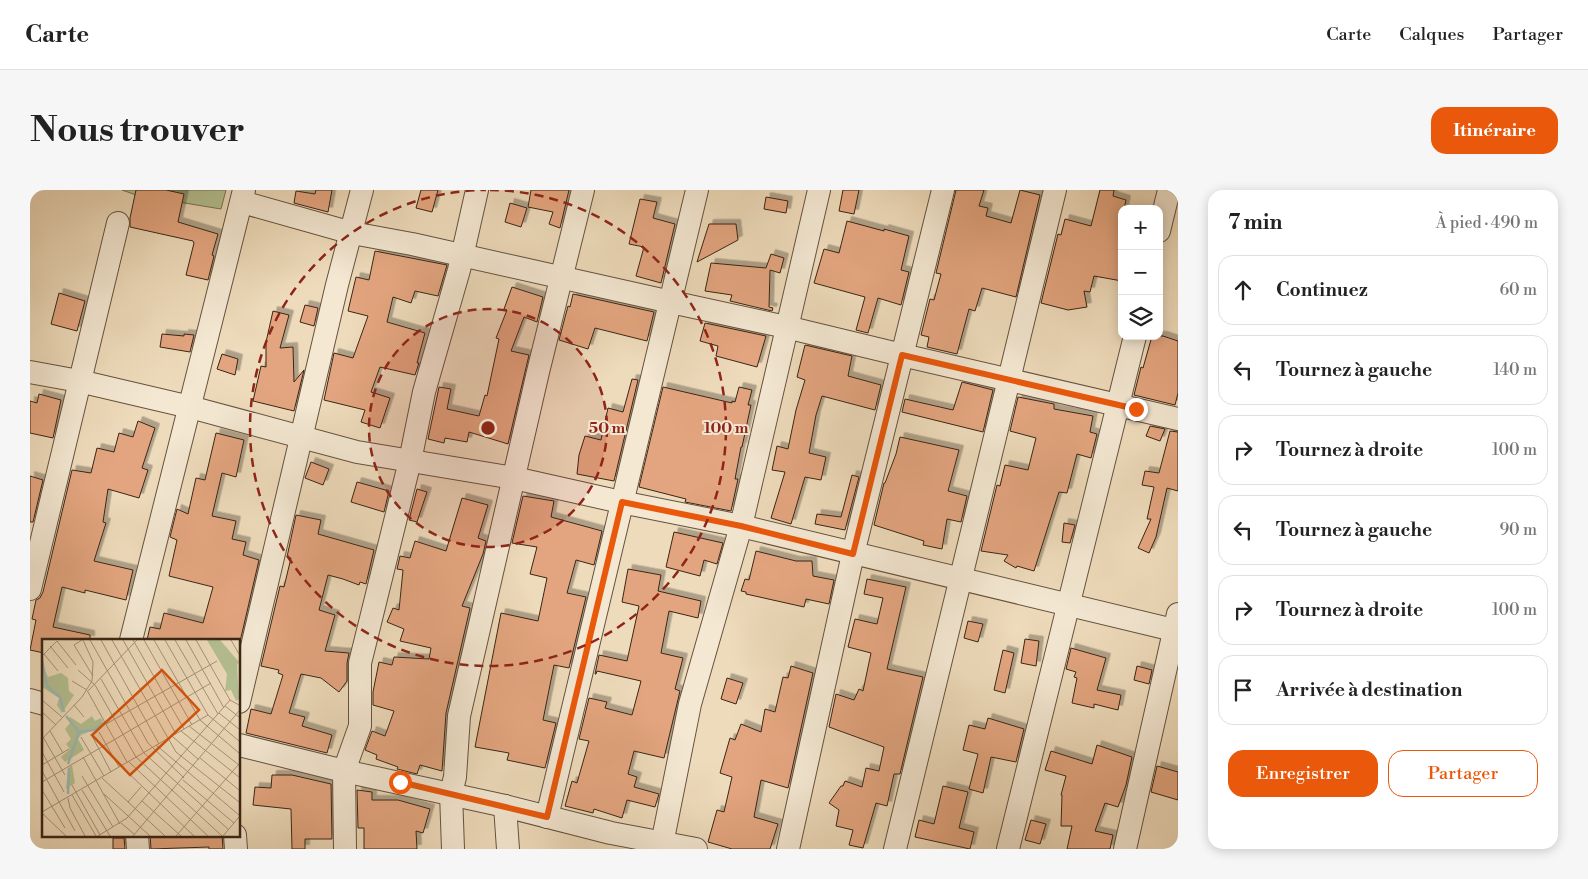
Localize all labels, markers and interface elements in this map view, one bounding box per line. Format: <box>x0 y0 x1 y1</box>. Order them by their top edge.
text: Carte <box>25 20 89 50</box>
text: Carte <box>1326 23 1371 46</box>
text: Calques <box>1399 23 1464 46</box>
text: Partager <box>1492 23 1563 46</box>
button: Itinéraire <box>1431 107 1558 154</box>
text: Nous trouver <box>30 109 245 152</box>
map controls <box>1118 205 1163 340</box>
button: + <box>1118 205 1163 250</box>
text: 7 min <box>1228 210 1282 236</box>
text: À pied · 490 m <box>1436 213 1538 233</box>
button: − <box>1118 250 1163 295</box>
icon: ahead <box>1229 276 1257 304</box>
text: Continuez <box>1276 278 1368 302</box>
text: 60 m <box>1499 280 1537 300</box>
button: layers <box>1118 295 1163 340</box>
icon: left <box>1229 356 1257 384</box>
text: Tournez à gauche <box>1276 358 1432 382</box>
text: 140 m <box>1493 360 1537 380</box>
route end <box>1125 398 1148 421</box>
centre of rings <box>479 419 497 437</box>
text: 50 m <box>589 419 625 438</box>
text: 100 m <box>704 419 749 438</box>
icon: right <box>1229 436 1257 464</box>
text: Tournez à droite <box>1276 438 1423 462</box>
text: 100 m <box>1492 440 1537 460</box>
icon: left <box>1229 516 1257 544</box>
text: Tournez à gauche <box>1276 518 1432 542</box>
text: 90 m <box>1499 520 1537 540</box>
icon: right <box>1229 596 1257 624</box>
text: Tournez à droite <box>1276 598 1423 622</box>
text: 100 m <box>1492 600 1537 620</box>
inset map <box>42 639 240 836</box>
icon: arrive <box>1229 676 1257 704</box>
text: Arrivée à destination <box>1276 678 1462 702</box>
button: Enregistrer <box>1228 750 1378 797</box>
button: Partager <box>1388 750 1538 797</box>
route start <box>389 771 412 794</box>

